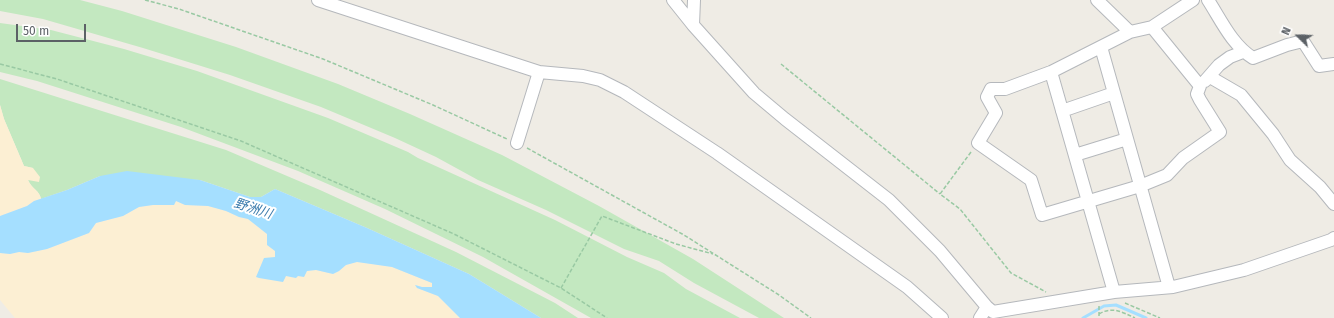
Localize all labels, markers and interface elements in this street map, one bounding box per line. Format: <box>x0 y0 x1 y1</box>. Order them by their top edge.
scale bar <box>18 16 88 42</box>
north arrow <box>1278 16 1318 56</box>
text: 50 m <box>23 24 49 38</box>
text: N <box>1279 25 1294 37</box>
water label: 野洲川 <box>232 196 274 222</box>

